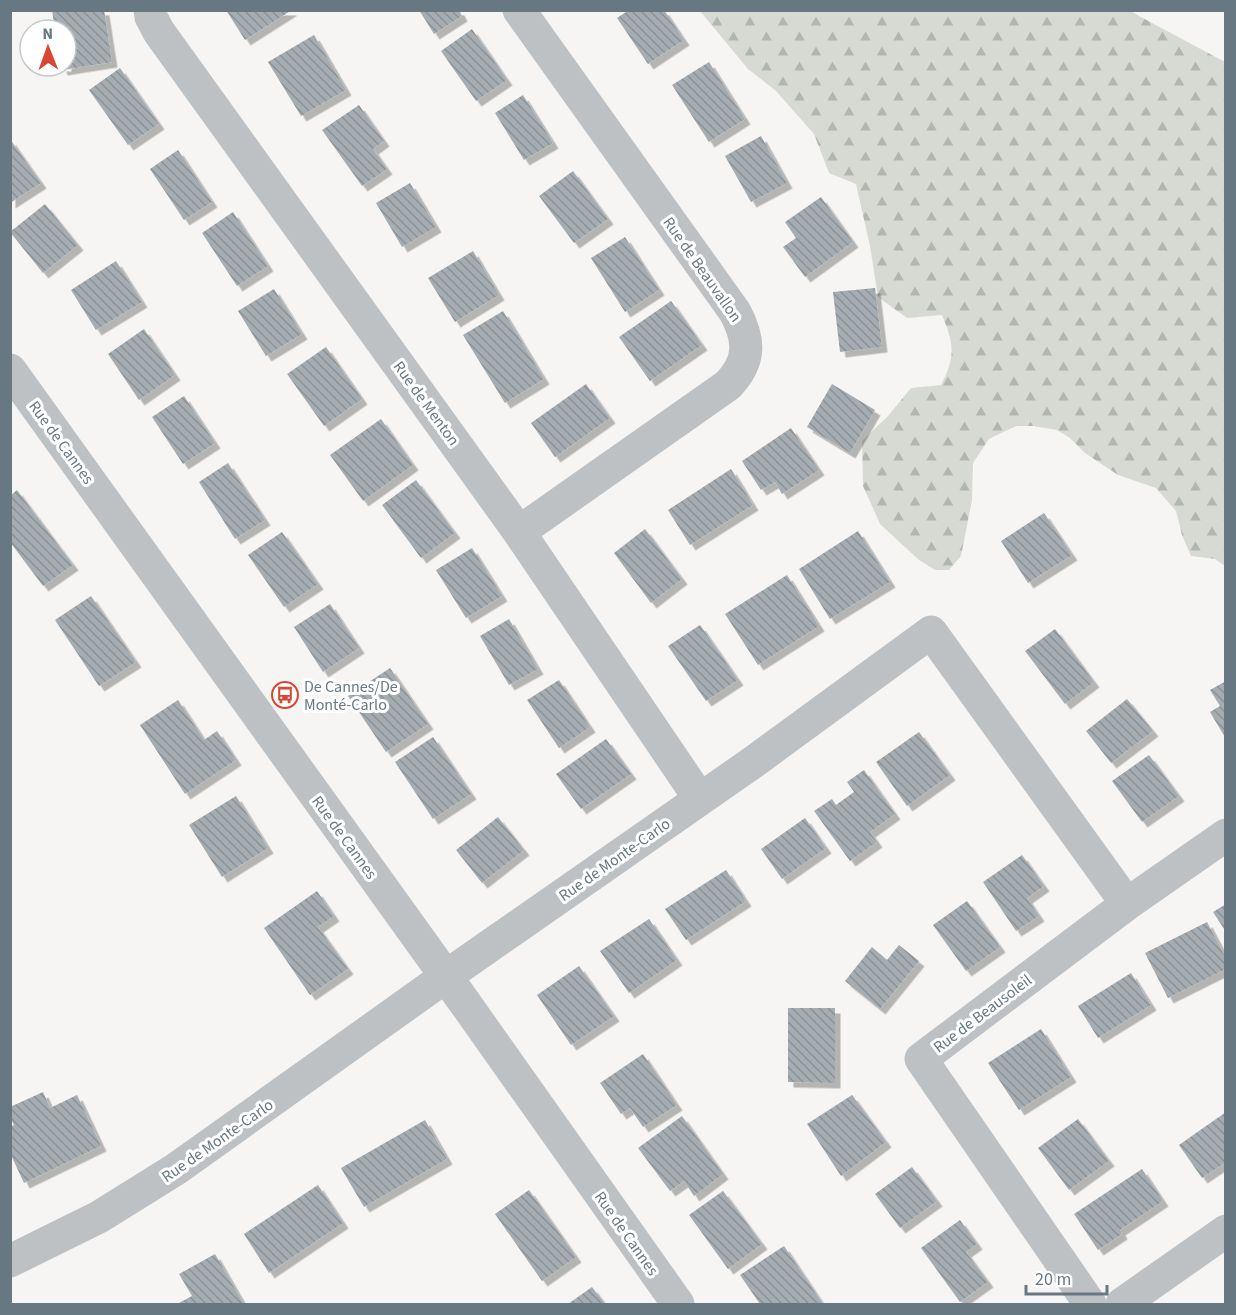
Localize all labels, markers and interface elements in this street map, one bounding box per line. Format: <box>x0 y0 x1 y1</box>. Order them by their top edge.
north arrow <box>18 18 78 78</box>
text: N <box>42 23 53 45</box>
street label: Rue de Beauvallon <box>658 213 747 327</box>
street label: Rue de Menton <box>388 357 464 450</box>
street label: Rue de Cannes <box>23 396 99 489</box>
place label: De Cannes/De Monté-Carlo <box>304 676 398 716</box>
bus stop icon: De Cannes/De Monté-Carlo <box>270 680 300 710</box>
street label: Rue de Cannes <box>306 791 382 884</box>
street label: Rue de Monte-Carlo <box>554 813 675 907</box>
street label: Rue de Beausoleil <box>929 969 1036 1058</box>
street label: Rue de Monte-Carlo <box>157 1094 278 1188</box>
street label: Rue de Cannes <box>589 1187 664 1280</box>
scale bar <box>1026 1258 1107 1296</box>
text: 20 m <box>1035 1267 1071 1292</box>

